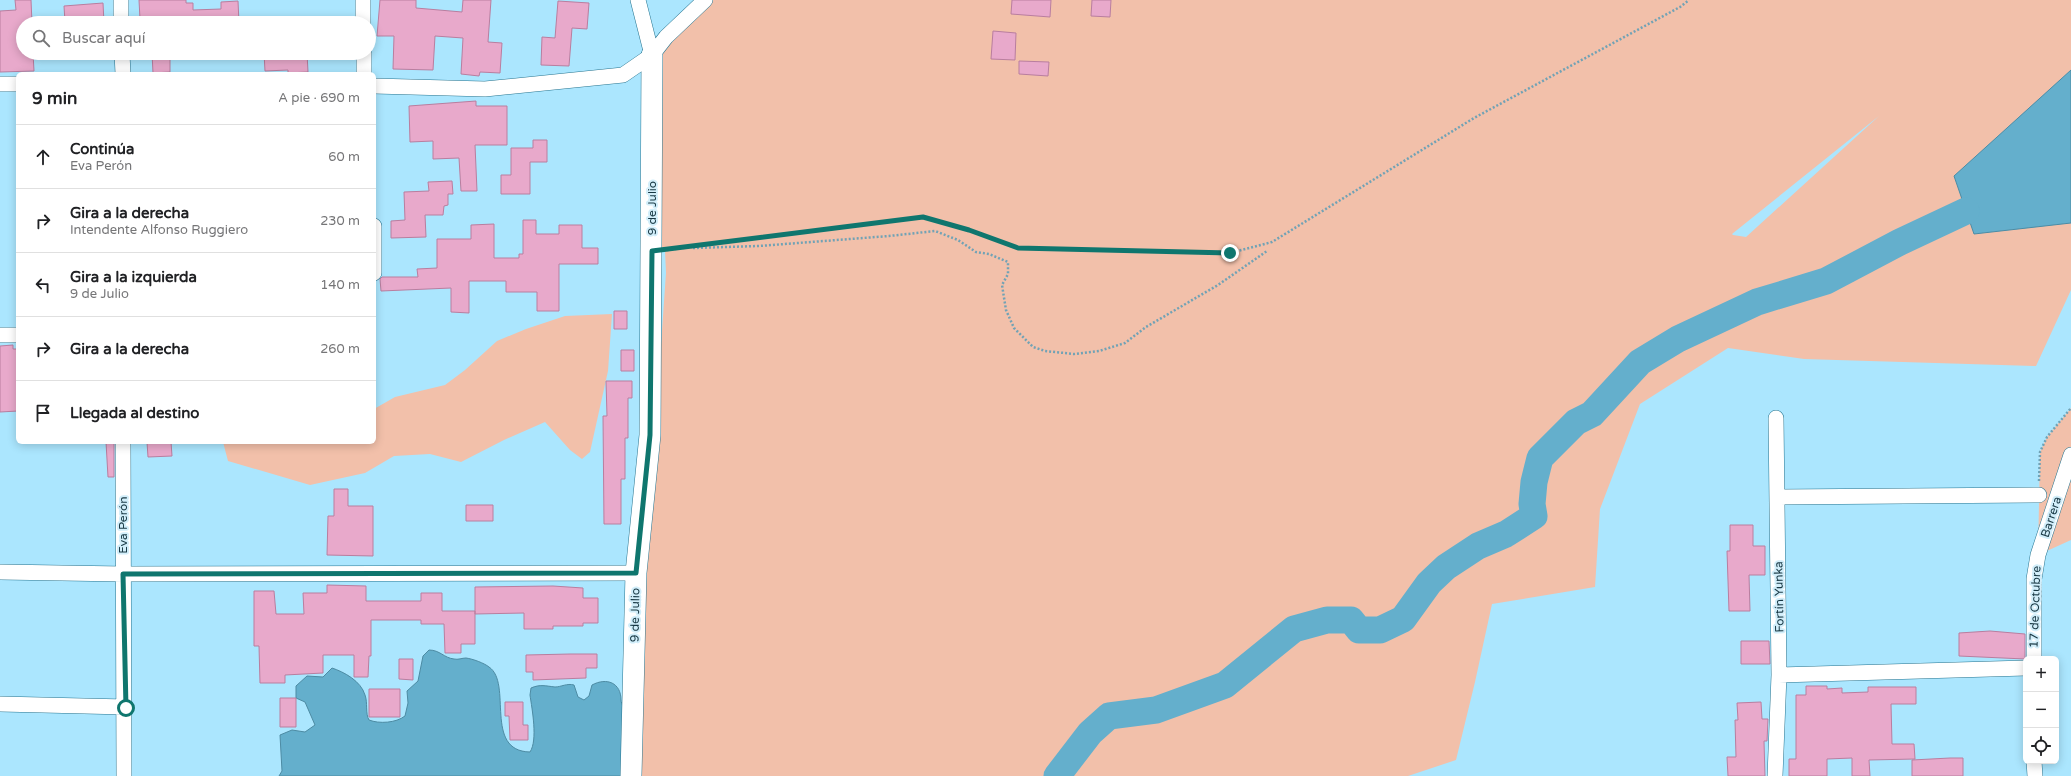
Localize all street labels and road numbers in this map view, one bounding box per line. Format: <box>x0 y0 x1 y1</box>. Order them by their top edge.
street label: 9 de Julio <box>645 181 659 235</box>
street label: Barrera <box>2038 495 2064 539</box>
street label: Eva Perón <box>116 496 130 554</box>
street label: Fortín Yunka <box>1771 561 1787 633</box>
street label: 17 de Octubre <box>2027 565 2043 648</box>
street label: 9 de Julio <box>628 588 642 642</box>

